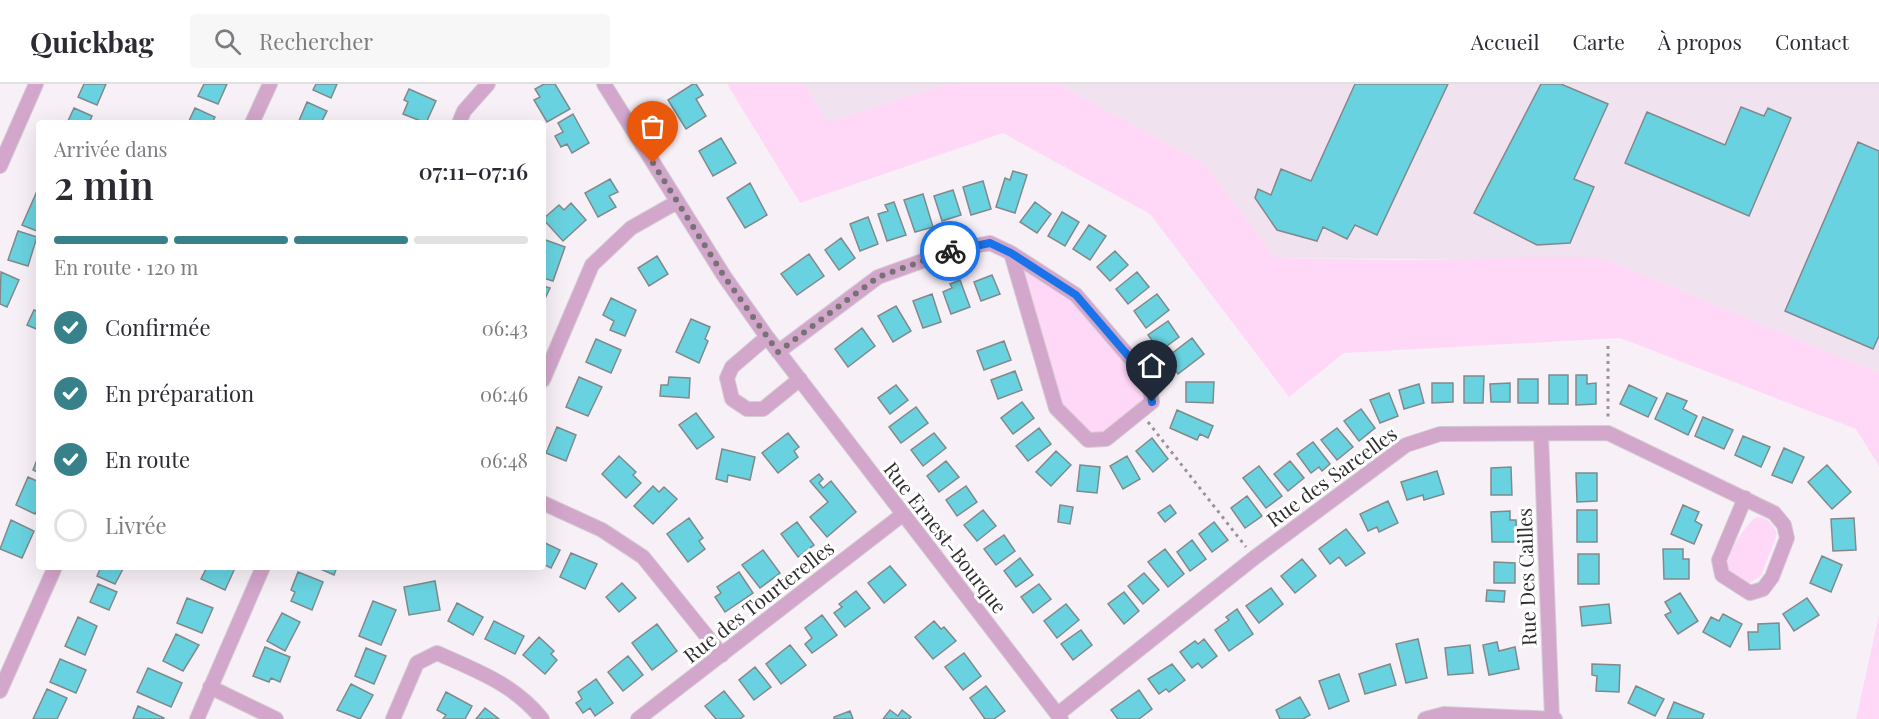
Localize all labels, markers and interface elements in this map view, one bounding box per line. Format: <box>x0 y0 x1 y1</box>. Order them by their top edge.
search box <box>190 14 610 68</box>
text: Quickbag <box>30 23 154 60</box>
icon: search <box>211 25 244 58</box>
text: Rechercher <box>259 26 373 56</box>
text: Accueil <box>1471 27 1539 55</box>
text: Carte <box>1572 27 1625 55</box>
text: À propos <box>1658 27 1742 55</box>
text: Contact <box>1775 27 1849 55</box>
pin <box>627 101 678 163</box>
icon: bag <box>636 110 669 143</box>
text: Arrivée dans <box>54 135 168 162</box>
text: 07:11–07:16 <box>419 156 528 186</box>
text: 2 min <box>54 158 154 210</box>
courier <box>920 221 980 281</box>
icon: bike <box>934 235 967 268</box>
text: En route · 120 m <box>54 253 198 280</box>
icon: check <box>54 311 87 344</box>
text: Confirmée <box>105 312 211 342</box>
text: 06:43 <box>482 314 528 341</box>
pin <box>1126 340 1177 402</box>
icon: home <box>1135 349 1168 382</box>
icon: check <box>54 377 87 410</box>
text: En préparation <box>105 378 254 408</box>
text: 06:46 <box>480 380 528 407</box>
street label: Rue des Sarcelles <box>1261 419 1402 532</box>
icon: check <box>54 443 87 476</box>
text: En route <box>105 444 190 474</box>
text: 06:48 <box>480 446 528 473</box>
street label: Rue Ernest-Bourque <box>878 456 1014 618</box>
street label: Rue Des Cailles <box>1510 508 1541 647</box>
text: Livrée <box>105 510 167 540</box>
street label: Rue des Tourterelles <box>677 534 839 668</box>

